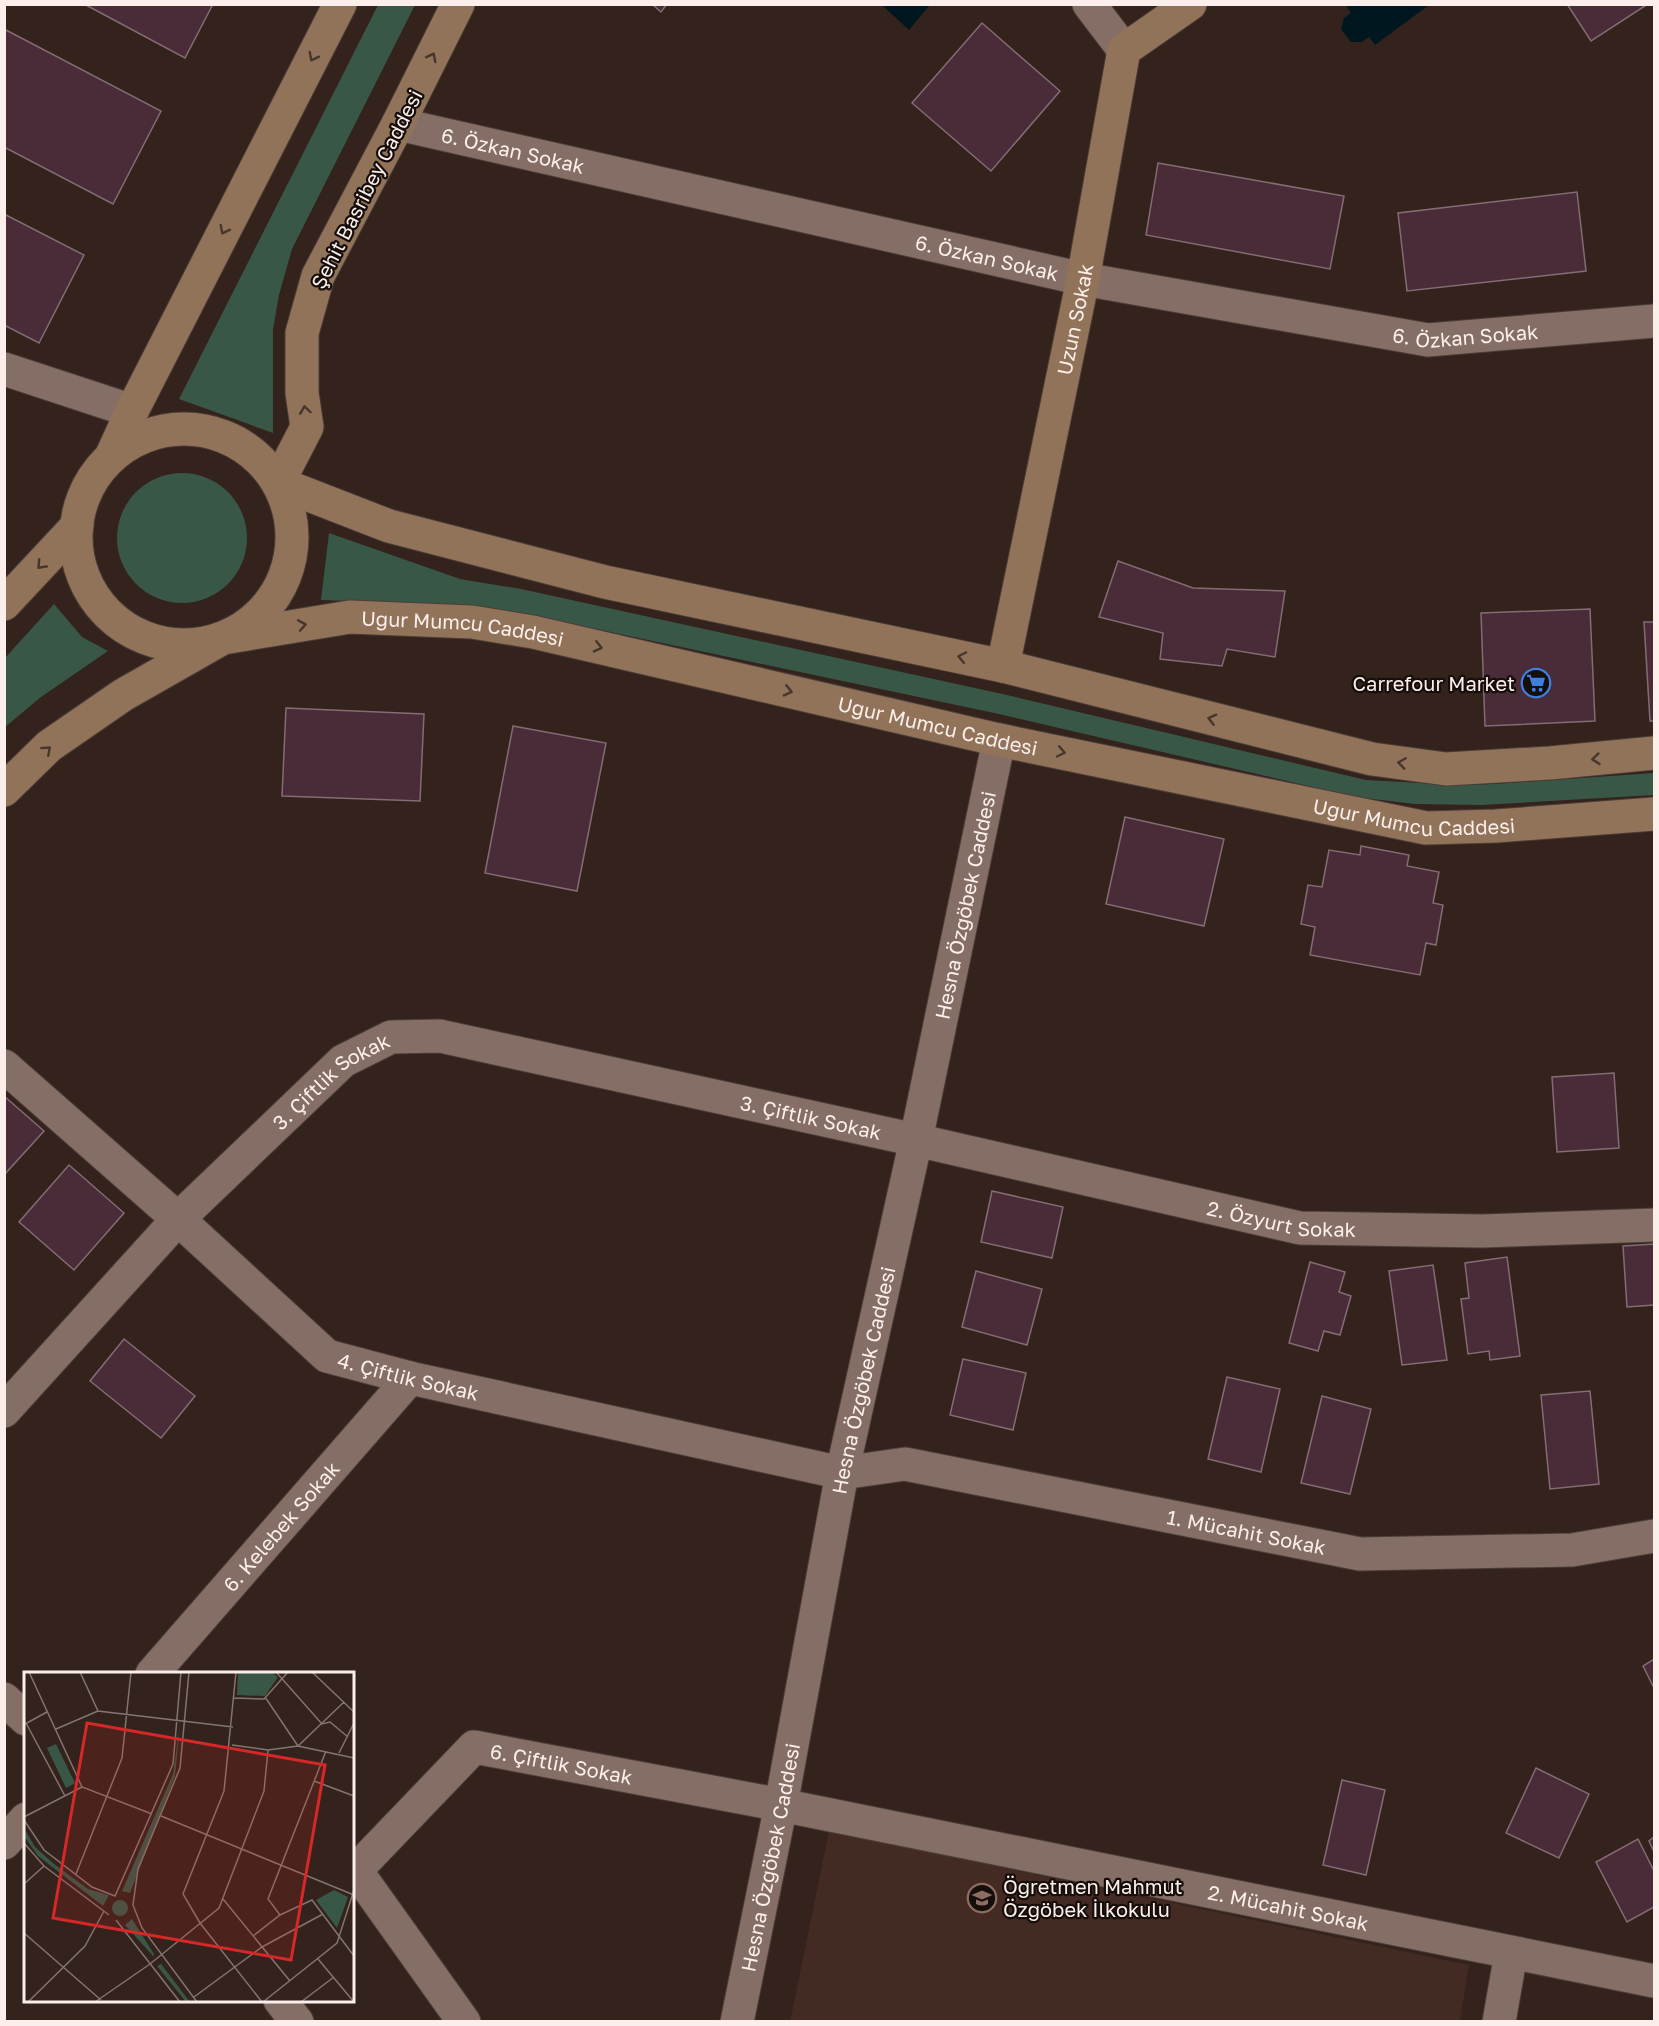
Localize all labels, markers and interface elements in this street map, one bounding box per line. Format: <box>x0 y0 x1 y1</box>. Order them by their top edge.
one-way arrow <box>309 50 320 61</box>
one-way arrow <box>425 52 436 63</box>
street label: Şehit Basribey Caddesi <box>305 85 427 293</box>
street label: 6. Özkan Sokak <box>439 122 587 178</box>
one-way arrow <box>220 224 232 235</box>
street label: 6. Özkan Sokak <box>913 229 1061 285</box>
street label: Uzun Sokak <box>1051 262 1097 377</box>
street label: 6. Özkan Sokak <box>1391 319 1539 352</box>
one-way arrow <box>299 406 311 415</box>
one-way arrow <box>37 558 48 569</box>
street label: Uğur Mumcu Caddesi <box>361 605 566 651</box>
one-way arrow <box>296 619 306 632</box>
one-way arrow <box>593 640 603 653</box>
one-way arrow <box>957 651 967 664</box>
supermarket icon: Carrefour Market <box>1520 667 1552 699</box>
place label: Carrefour Market <box>1353 671 1515 695</box>
one-way arrow <box>783 684 793 697</box>
street label: Uğur Mumcu Caddesi <box>836 691 1040 760</box>
one-way arrow <box>1208 713 1218 726</box>
one-way arrow <box>1055 745 1065 758</box>
one-way arrow <box>40 746 50 757</box>
one-way arrow <box>1592 752 1601 764</box>
one-way arrow <box>1398 758 1407 770</box>
street label: Hesna Özgöbek Caddesi <box>929 789 1000 1021</box>
street label: Uğur Mumcu Caddesi <box>1311 793 1516 840</box>
street label: 3. Çiftlik Sokak <box>267 1028 393 1134</box>
street label: 3. Çiftlik Sokak <box>738 1090 884 1144</box>
street label: 2. Özyurt Sokak <box>1205 1195 1356 1241</box>
street label: Hesna Özgöbek Caddesi <box>826 1264 900 1496</box>
street label: 4. Çiftlik Sokak <box>335 1347 481 1405</box>
street label: 6. Kelebek Sokak <box>218 1456 344 1596</box>
street label: 1. Mücahit Sokak <box>1165 1504 1328 1559</box>
inset map <box>24 1672 354 2002</box>
street label: 6. Çiftlik Sokak <box>488 1738 635 1789</box>
street label: Hesna Özgöbek Caddesi <box>736 1741 804 1974</box>
place label: Öğretmen Mahmut Özgöbek İlkokulu <box>1003 1874 1183 1921</box>
street label: 2. Mücahit Sokak <box>1206 1879 1371 1935</box>
school or university icon: Öğretmen Mahmut Özgöbek İlkokulu <box>966 1882 998 1914</box>

